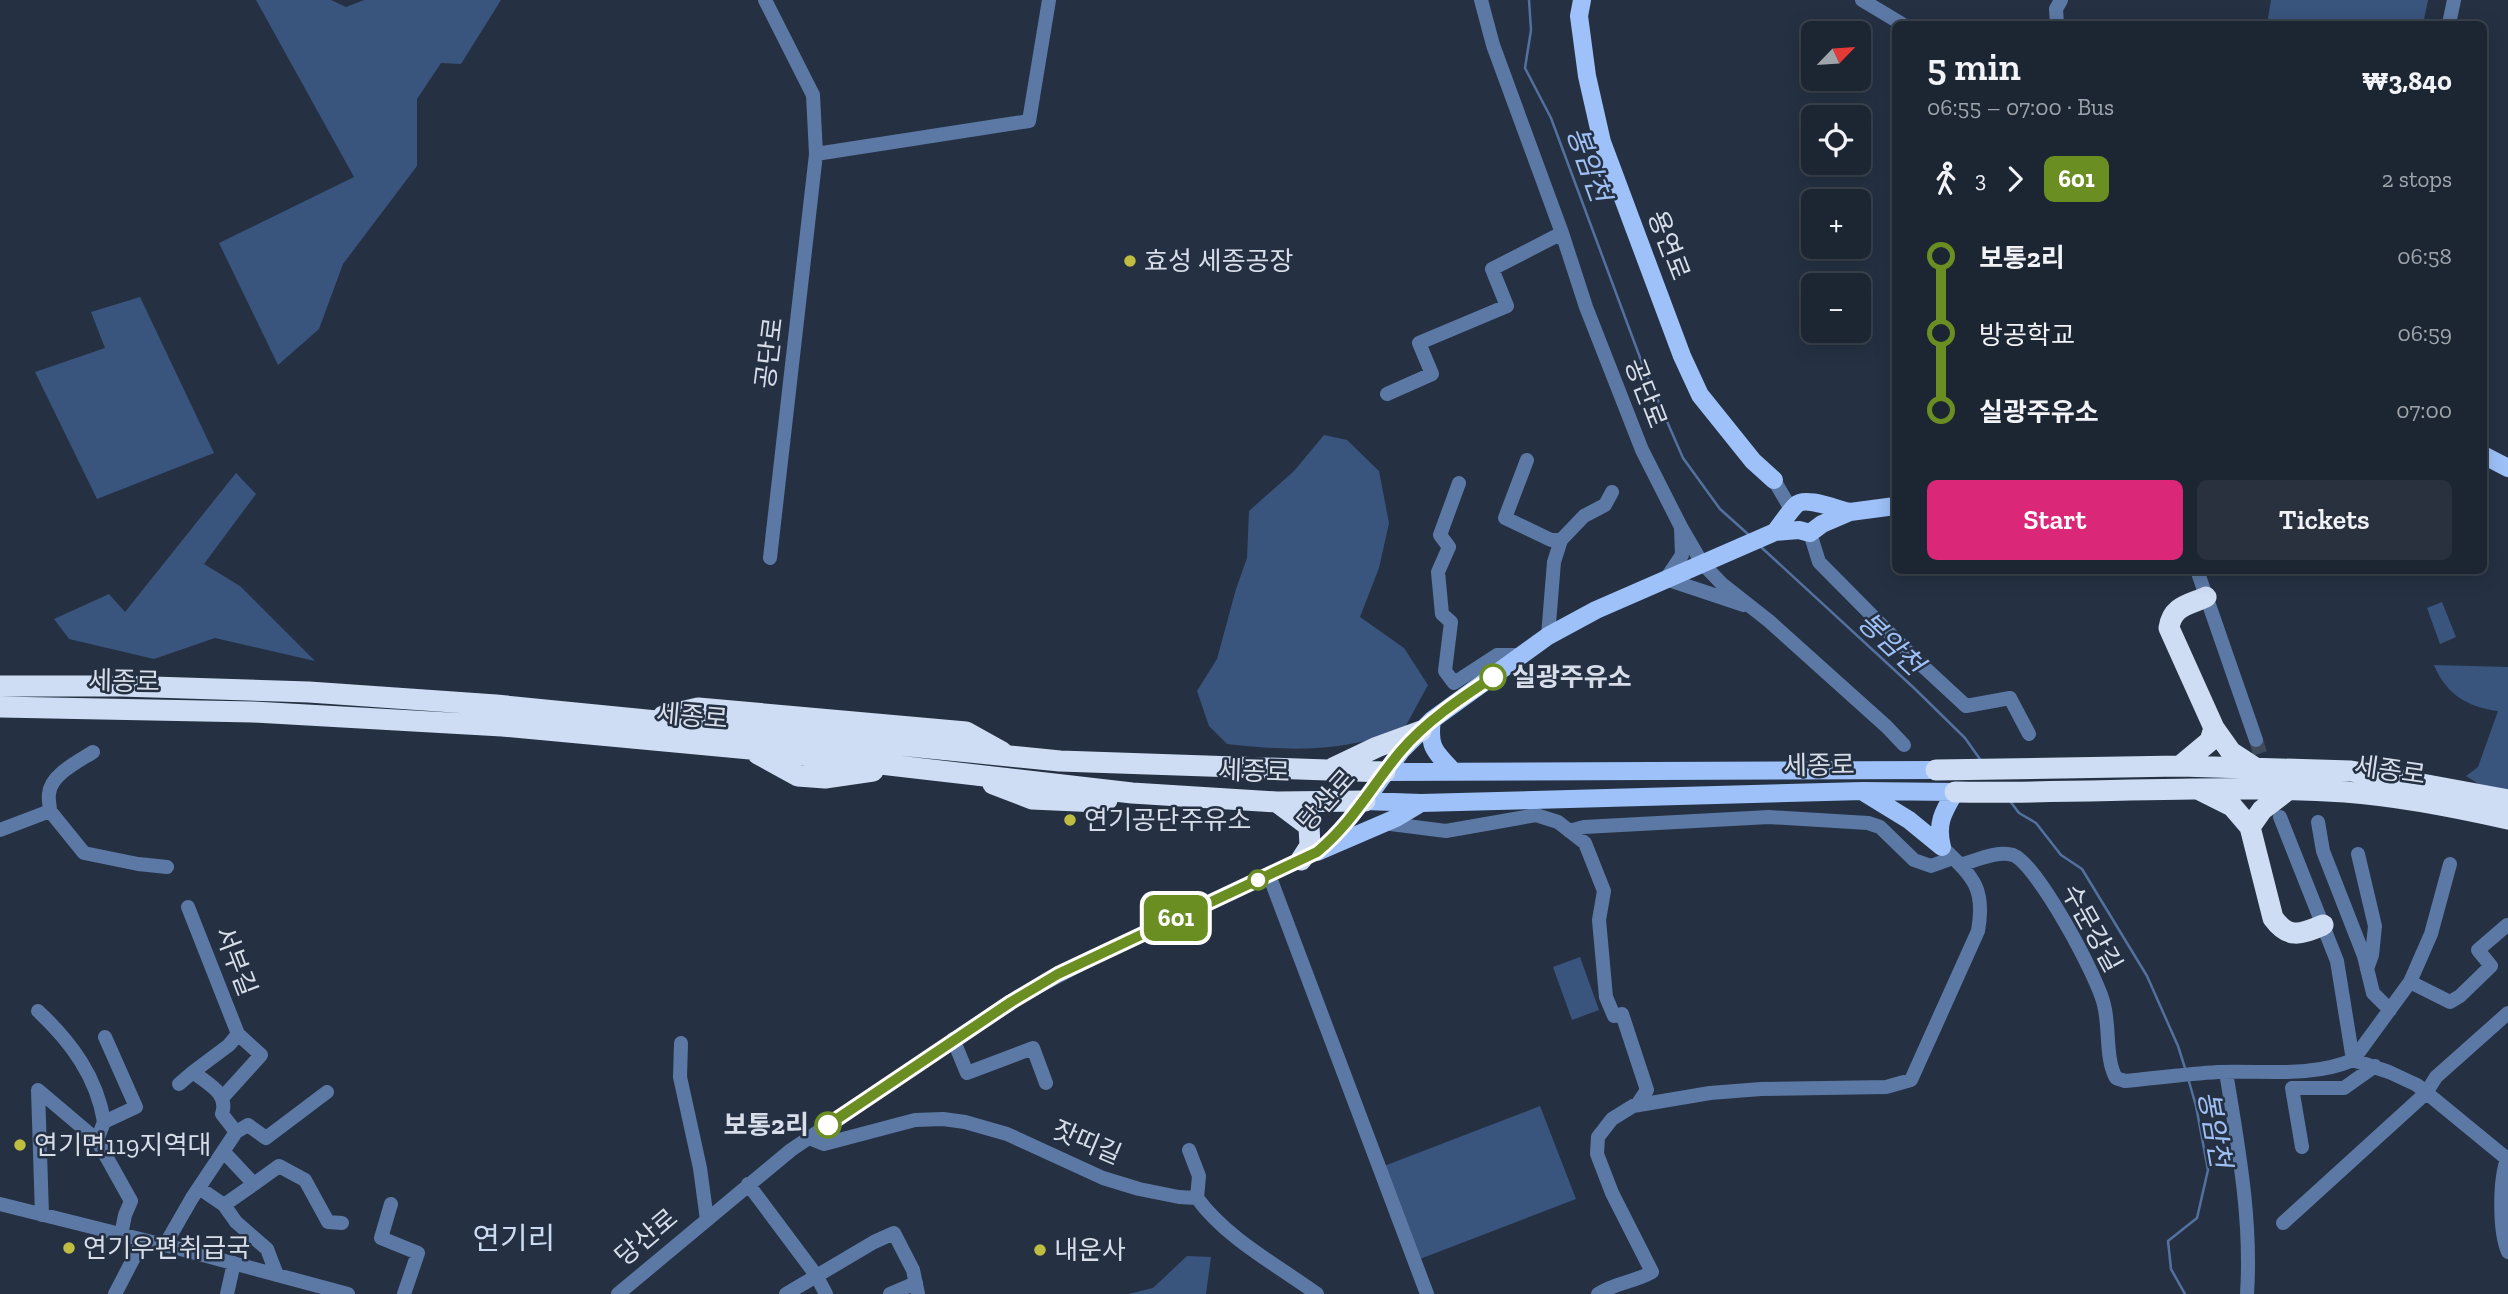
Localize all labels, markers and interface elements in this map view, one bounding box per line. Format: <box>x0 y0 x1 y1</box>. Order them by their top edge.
north arrow <box>1801 21 1871 91</box>
map controls <box>1801 21 1871 343</box>
text: 5 min <box>1927 44 2021 90</box>
text: ₩3,840 <box>2362 65 2452 97</box>
text: 06:55 – 07:00 · Bus <box>1927 93 2114 121</box>
button: locate <box>1801 105 1871 175</box>
water label: 봉암천 <box>1560 122 1618 209</box>
icon: walk <box>1927 160 1965 198</box>
icon: forward <box>1996 160 2034 198</box>
text: 601 <box>2058 164 2095 193</box>
text: 3 <box>1975 165 1986 193</box>
text: 2 stops <box>2382 165 2452 193</box>
button: + <box>1801 189 1871 259</box>
street label: 용연로 <box>1641 206 1697 284</box>
text: 보통2리 <box>1979 242 2065 274</box>
text: 06:58 <box>2397 242 2452 270</box>
place label: 효성 세종공장 <box>1144 245 1293 277</box>
marker: 효성 세종공장 <box>1122 253 1138 269</box>
button: − <box>1801 273 1871 343</box>
street label: 공단로 <box>749 315 789 391</box>
text: 방공학교 <box>1979 319 2075 351</box>
text: 06:59 <box>2397 319 2452 347</box>
street label: 공단로 <box>1618 354 1674 432</box>
text: 실광주유소 <box>1979 396 2099 428</box>
text: 07:00 <box>2396 396 2452 424</box>
button: Start <box>1927 480 2183 560</box>
button: Tickets <box>2197 480 2452 560</box>
water label: 봉암천 <box>1851 605 1933 684</box>
place label: 실광주유소 <box>1512 661 1632 693</box>
street label: 세종로 <box>88 664 160 698</box>
marker: 실광주유소 <box>1480 664 1506 690</box>
street label: 세종로 <box>655 697 729 735</box>
street label: 세종로 <box>1783 748 1855 782</box>
street label: 세종로 <box>2352 749 2428 791</box>
street label: 세종로 <box>1218 754 1290 788</box>
street label: 당산로 <box>1290 763 1362 837</box>
place label: 연기공단주유소 <box>1084 804 1251 836</box>
marker: 연기공단주유소 <box>1062 812 1078 828</box>
unlabelled marker <box>1248 870 1268 890</box>
street label: 수문강길 <box>2055 878 2129 978</box>
line badge: 601 <box>1136 895 1216 941</box>
text: 601 <box>1158 903 1194 932</box>
street label: 서부길 <box>208 922 264 1000</box>
water label: 봉암천 <box>2192 1088 2238 1173</box>
place label: 보통2리 <box>723 1109 809 1141</box>
marker: 보통2리 <box>815 1112 841 1138</box>
street label: 잣띠길 <box>1048 1113 1126 1171</box>
place label: 연기면119지역대 <box>34 1129 211 1161</box>
marker: 연기면119지역대 <box>12 1137 28 1153</box>
street label: 당산로 <box>608 1202 684 1272</box>
district label: 연기리 <box>473 1221 555 1257</box>
place label: 연기우편취급국 <box>83 1232 250 1264</box>
place label: 내운사 <box>1054 1234 1126 1266</box>
marker: 연기우편취급국 <box>61 1240 77 1256</box>
marker: 내운사 <box>1032 1242 1048 1258</box>

